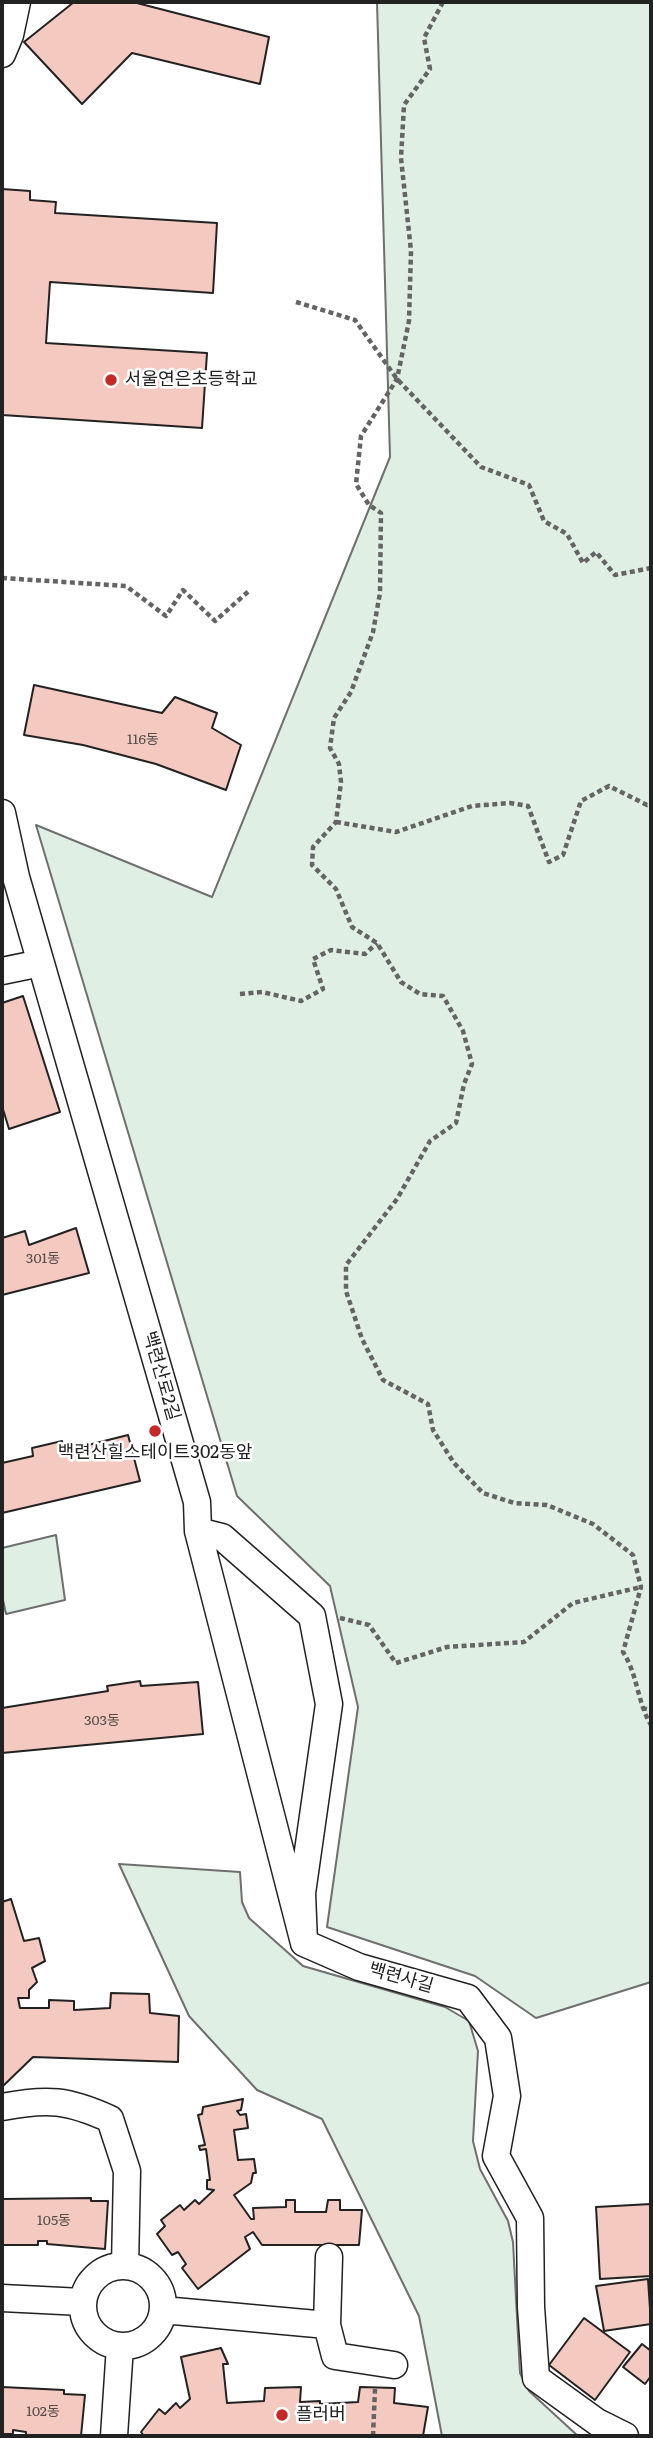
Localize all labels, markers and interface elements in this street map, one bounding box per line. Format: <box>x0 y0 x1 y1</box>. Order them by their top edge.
place label: 서울연은초등학교 <box>125 369 257 391</box>
marker: 서울연은초등학교 <box>103 372 119 388</box>
house number: 116동 <box>127 732 159 748</box>
house number: 301동 <box>26 1251 60 1267</box>
street label: 백련산로2길 <box>138 1329 184 1423</box>
marker: 백련산힐스테이트302동앞 <box>147 1423 163 1439</box>
place label: 백련산힐스테이트302동앞 <box>58 1442 252 1464</box>
house number: 303동 <box>84 1713 120 1729</box>
street label: 백련사길 <box>366 1958 436 1998</box>
house number: 105동 <box>37 2213 71 2229</box>
house number: 102동 <box>26 2404 60 2420</box>
place label: 플러버 <box>296 2404 346 2426</box>
marker: 플러버 <box>274 2407 290 2423</box>

